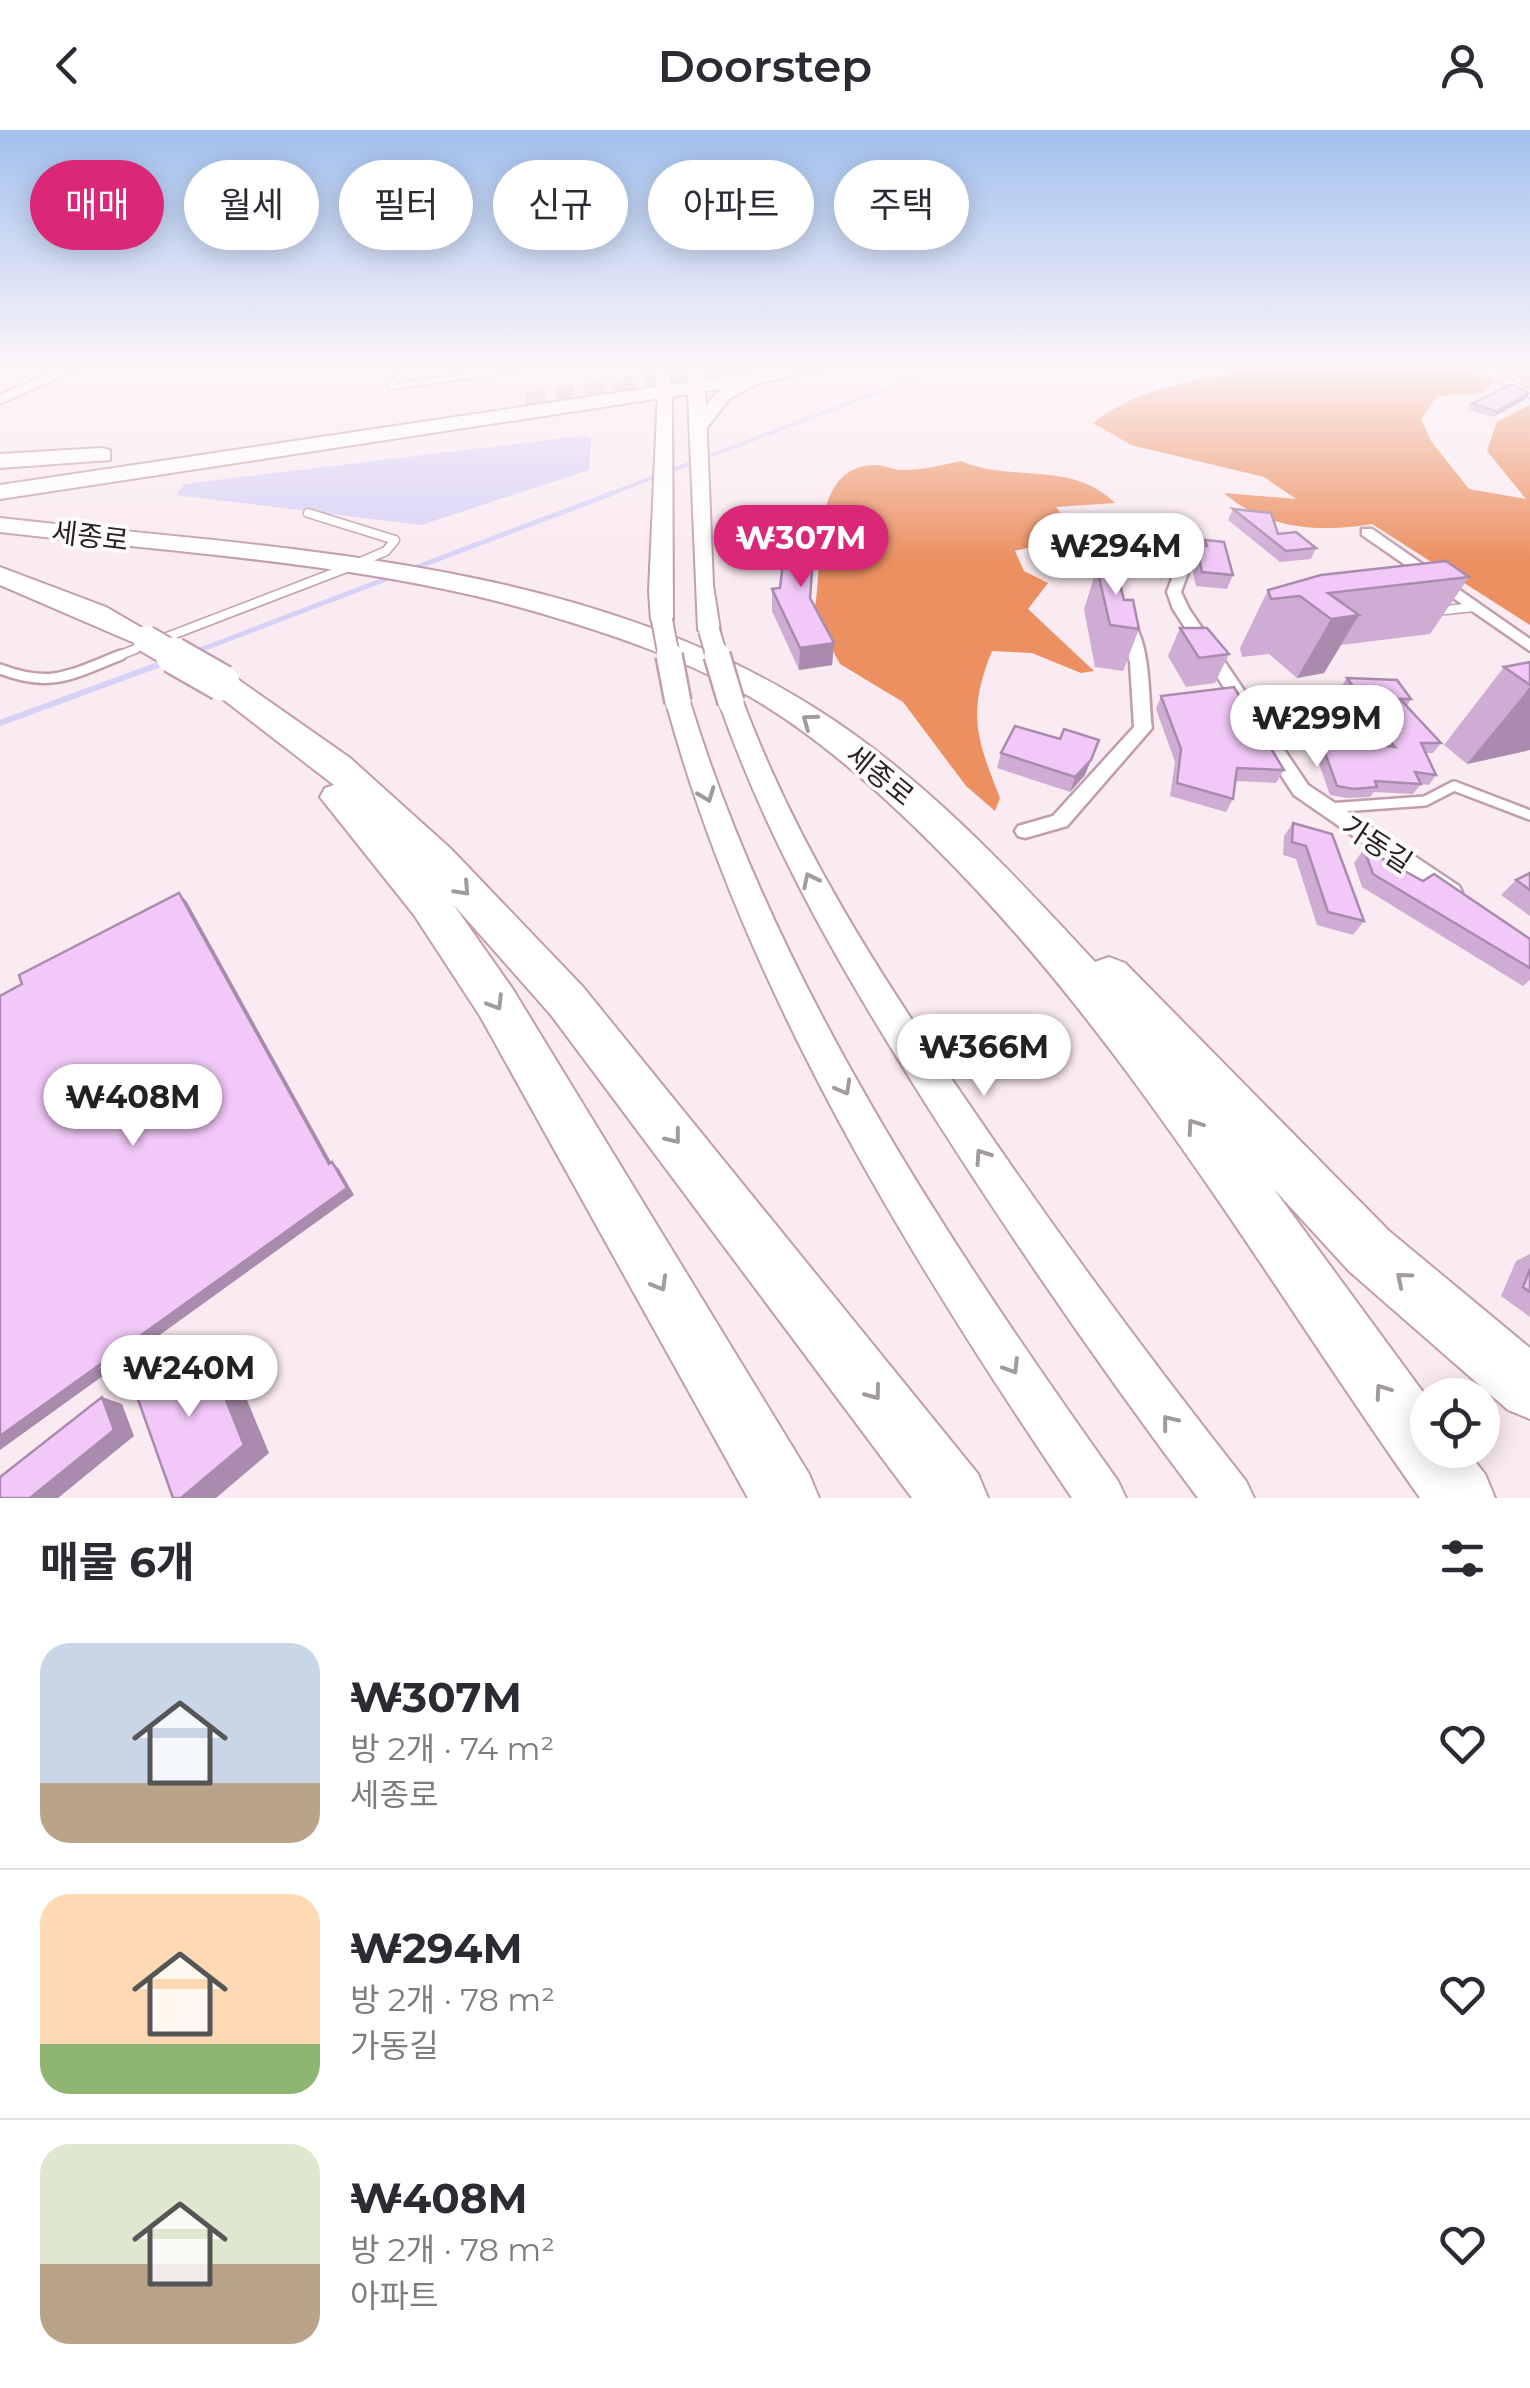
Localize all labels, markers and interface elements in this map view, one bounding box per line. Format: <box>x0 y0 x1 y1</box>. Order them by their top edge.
icon: back <box>40 38 95 93</box>
text: Doorstep <box>658 38 872 93</box>
icon: person <box>1435 38 1490 93</box>
chip: 매매 <box>30 160 164 250</box>
chip: 월세 <box>184 160 319 250</box>
chip: 필터 <box>339 160 473 250</box>
chip: 신규 <box>493 160 628 250</box>
chip: 아파트 <box>648 160 814 250</box>
chip: 주택 <box>834 160 969 250</box>
pin: ₩307M <box>731 505 871 590</box>
pin: ₩294M <box>1046 513 1186 598</box>
street label: 세종로 <box>50 514 130 558</box>
text: ₩307M <box>736 518 866 557</box>
text: ₩294M <box>1050 526 1182 565</box>
pin: ₩299M <box>1247 685 1387 770</box>
text: ₩299M <box>1252 698 1382 737</box>
one-way arrow <box>802 715 820 732</box>
street label: 세종로 <box>839 737 921 813</box>
one-way arrow <box>695 785 716 802</box>
street label: 가동길 <box>1335 809 1419 879</box>
one-way arrow <box>803 873 823 891</box>
one-way arrow <box>452 878 470 896</box>
one-way arrow <box>484 992 503 1010</box>
pin: ₩366M <box>914 1014 1054 1099</box>
text: ₩366M <box>919 1027 1049 1066</box>
pin: ₩408M <box>63 1064 203 1149</box>
text: ₩408M <box>65 1077 201 1116</box>
one-way arrow <box>832 1078 851 1096</box>
one-way arrow <box>1188 1119 1207 1138</box>
one-way arrow <box>662 1125 680 1143</box>
one-way arrow <box>976 1149 994 1167</box>
one-way arrow <box>648 1273 667 1291</box>
one-way arrow <box>1396 1273 1414 1291</box>
pin: ₩240M <box>119 1335 259 1420</box>
text: ₩240M <box>123 1348 255 1387</box>
one-way arrow <box>1000 1356 1019 1374</box>
map controls <box>1410 1378 1500 1468</box>
button: locate <box>1410 1378 1500 1468</box>
one-way arrow <box>862 1382 879 1400</box>
one-way arrow <box>1376 1384 1394 1403</box>
one-way arrow <box>1163 1415 1181 1433</box>
icon: filters <box>1435 1531 1490 1586</box>
text: 매물 6개 <box>40 1536 195 1588</box>
text: ₩307M <box>350 1671 522 1723</box>
icon: home <box>120 1683 240 1803</box>
icon: heart <box>1435 1716 1490 1771</box>
text: 방 2개 · 74 m² <box>350 1729 554 1768</box>
text: 세종로 <box>350 1775 438 1814</box>
text: ₩294M <box>350 1922 523 1974</box>
icon: home <box>120 1934 240 2054</box>
icon: heart <box>1435 1967 1490 2022</box>
text: 방 2개 · 78 m² <box>350 1980 555 2019</box>
text: 가동길 <box>350 2026 438 2065</box>
text: ₩408M <box>350 2172 528 2224</box>
icon: home <box>120 2184 240 2304</box>
icon: heart <box>1435 2217 1490 2272</box>
text: 방 2개 · 78 m² <box>350 2230 555 2269</box>
text: 아파트 <box>350 2276 438 2315</box>

